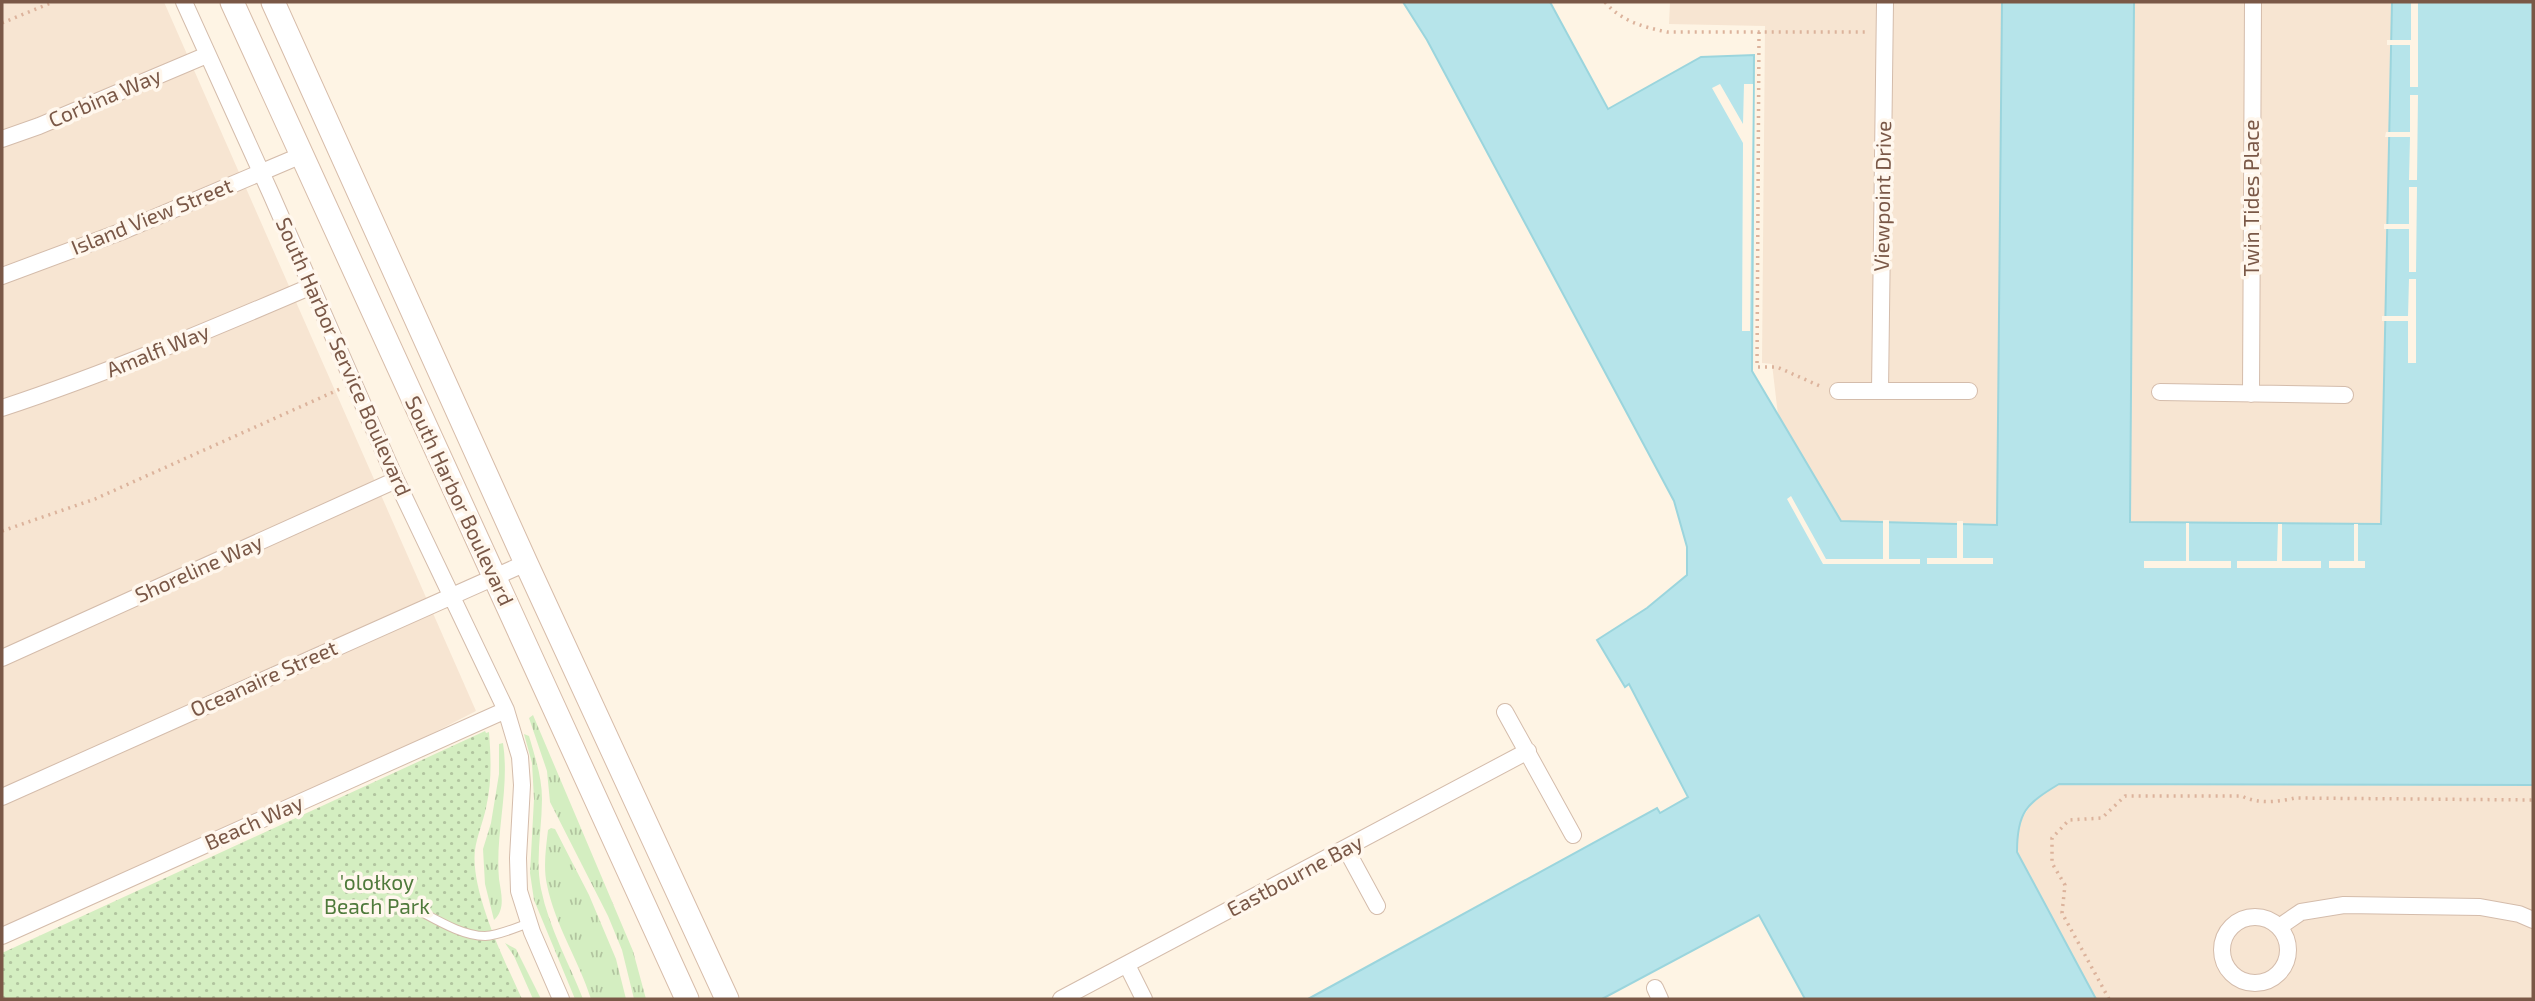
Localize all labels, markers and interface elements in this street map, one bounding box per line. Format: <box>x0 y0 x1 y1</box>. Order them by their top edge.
street label: Corbina Way <box>44 62 164 132</box>
street label: Twin Tides Place <box>2238 119 2263 277</box>
street label: Viewpoint Drive <box>1868 120 1895 272</box>
street label: Island View Street <box>67 172 236 259</box>
street label: South Harbor Service Boulevard <box>272 213 417 499</box>
street label: Amalfi Way <box>102 318 212 382</box>
street label: South Harbor Boulevard <box>401 392 520 609</box>
street label: Shoreline Way <box>131 528 266 607</box>
street label: Oceanaire Street <box>186 634 341 721</box>
street label: Beach Way <box>200 789 306 854</box>
street label: Eastbourne Bay <box>1222 828 1366 921</box>
park label: 'olołkoy Beach Park <box>324 869 430 918</box>

